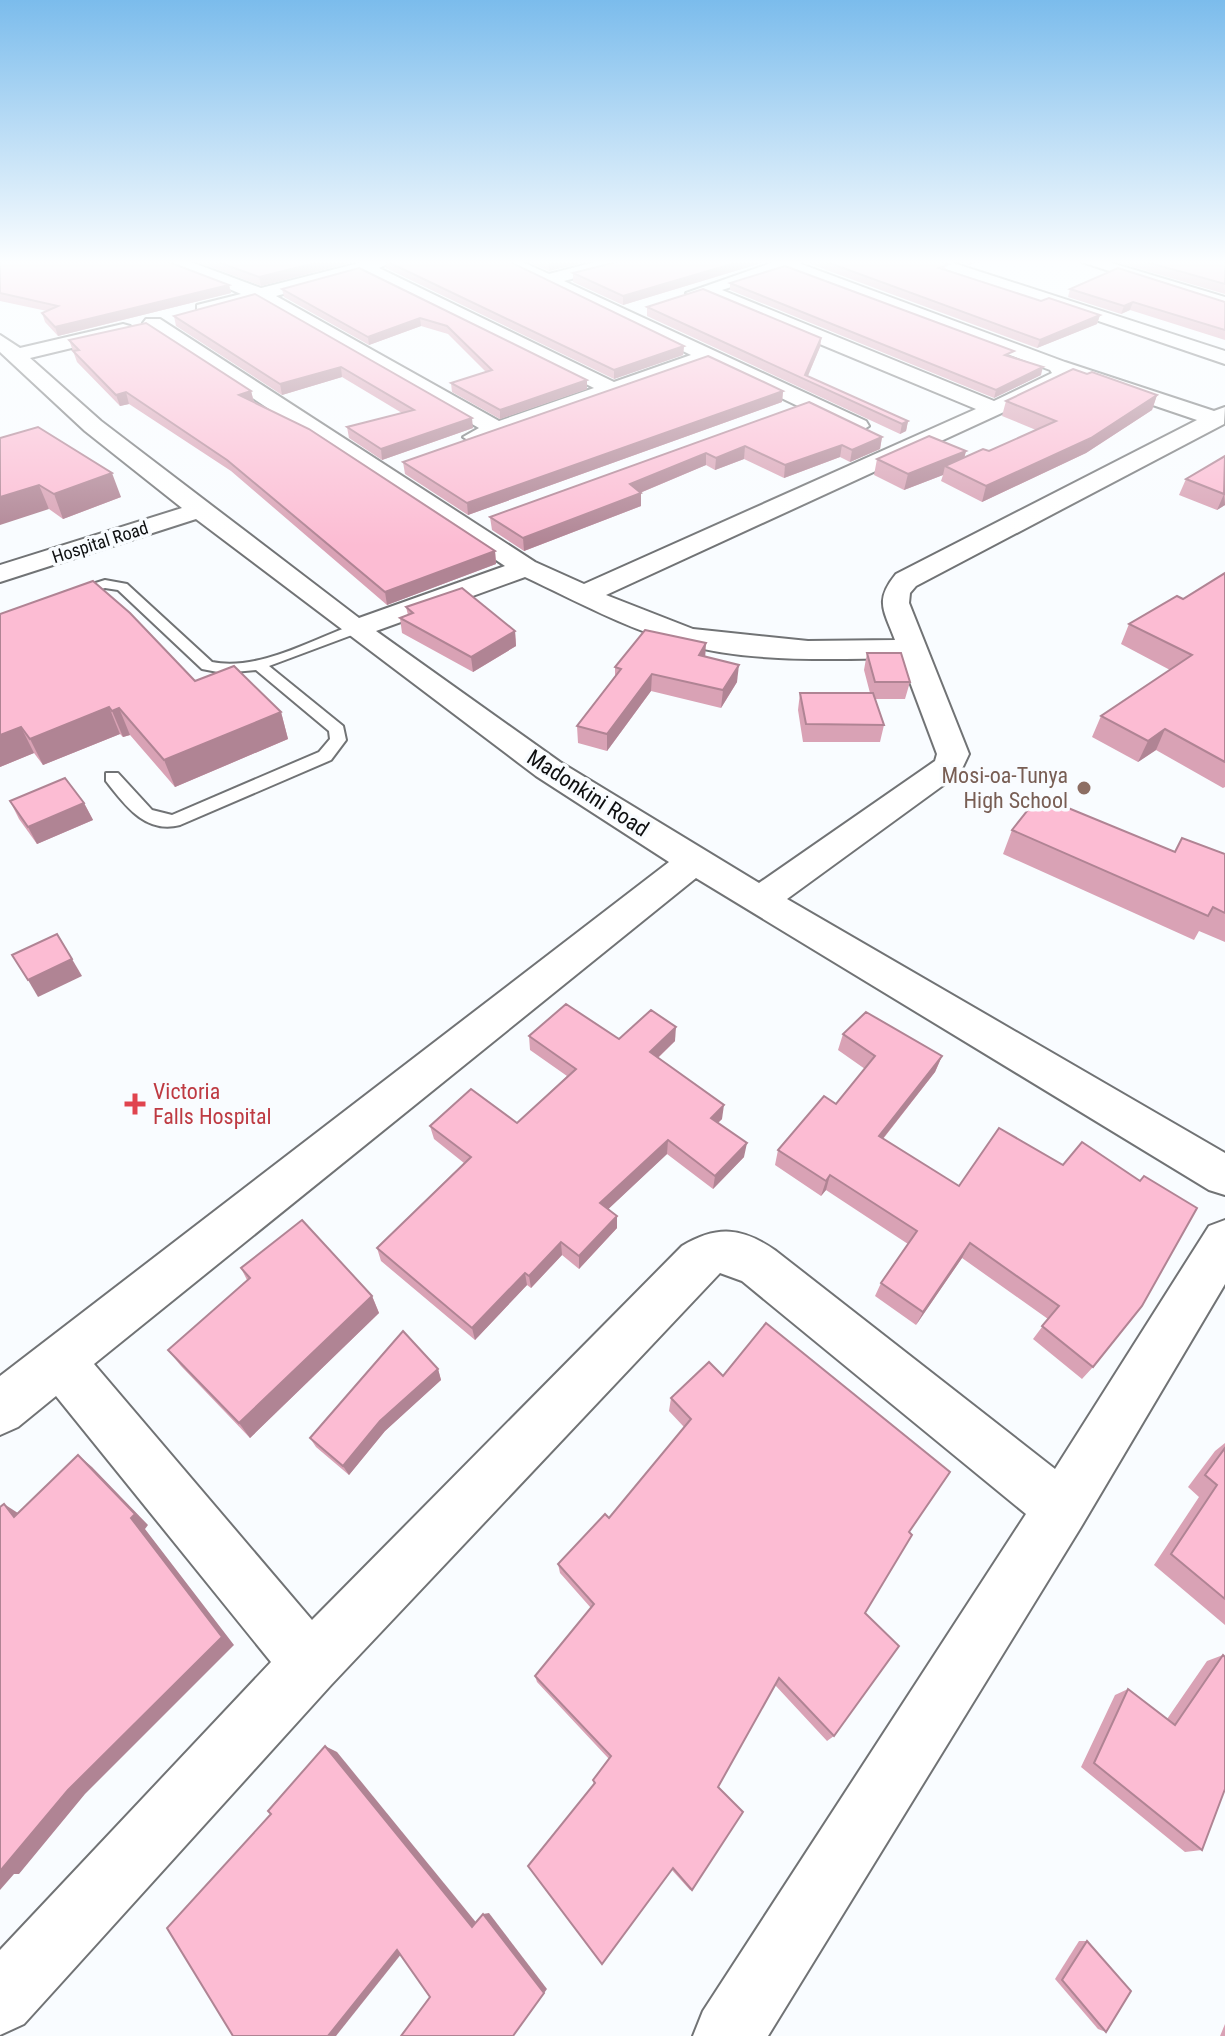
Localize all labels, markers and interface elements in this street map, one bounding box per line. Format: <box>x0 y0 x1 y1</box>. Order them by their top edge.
street label: Hospital Road <box>49 517 151 567</box>
street label: Madonkini Road <box>523 744 653 842</box>
place label: Mosi-oa-Tunya High School <box>942 763 1068 813</box>
marker: Mosi-oa-Tunya High School <box>1075 779 1093 797</box>
place label: Victoria Falls Hospital <box>153 1079 272 1129</box>
marker: Victoria Falls Hospital <box>124 1093 146 1115</box>

